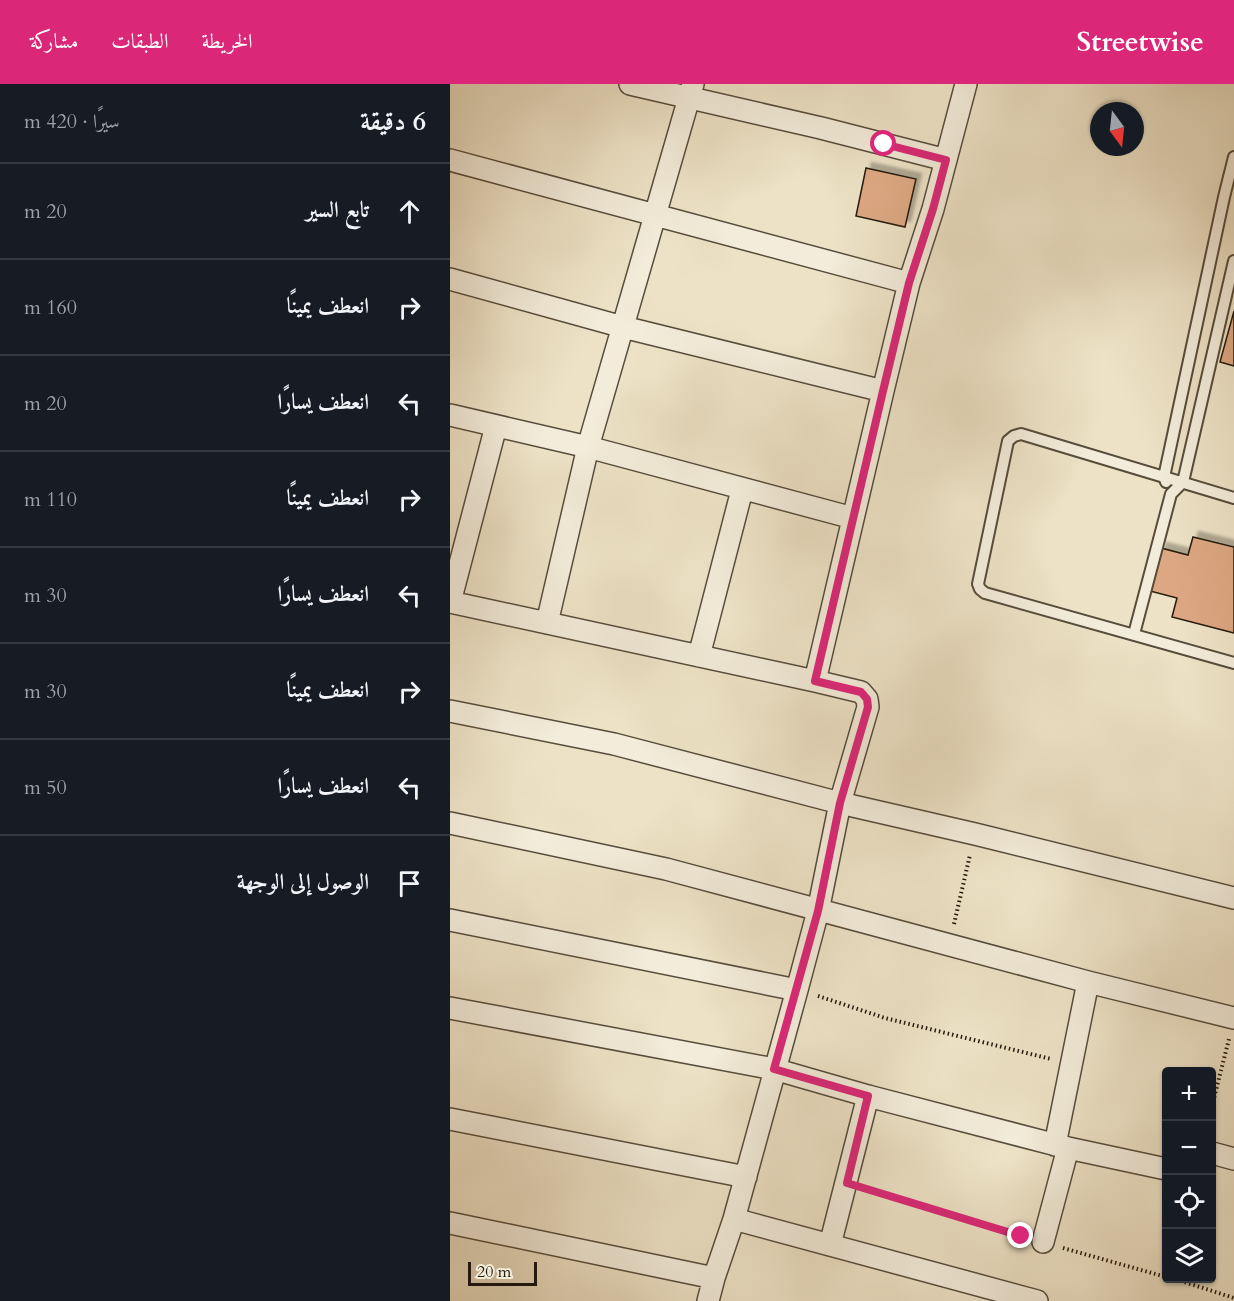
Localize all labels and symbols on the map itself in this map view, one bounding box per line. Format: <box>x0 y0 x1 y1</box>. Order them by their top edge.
north arrow <box>1090 102 1144 156</box>
route start <box>870 130 896 156</box>
route end <box>1007 1222 1033 1248</box>
scale bar <box>468 1259 537 1286</box>

